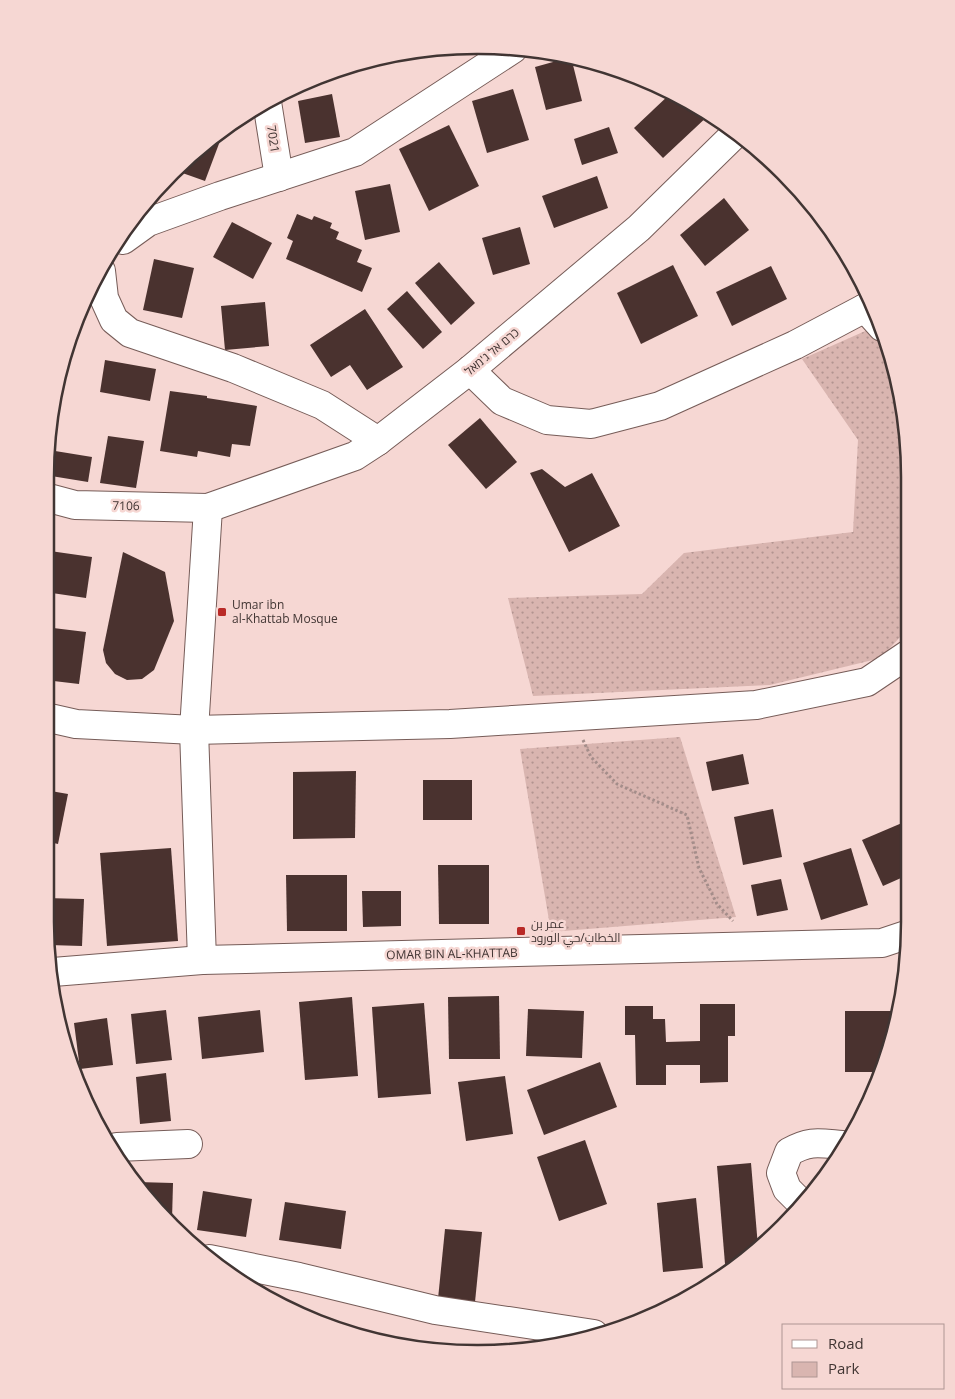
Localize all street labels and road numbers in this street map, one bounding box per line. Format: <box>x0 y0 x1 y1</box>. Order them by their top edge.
street label: 7021 <box>263 124 284 154</box>
street label: כרם אל ג'מאל <box>461 324 523 379</box>
street label: 7106 <box>112 497 140 514</box>
street label: OMAR BIN AL-KHATTAB <box>386 944 518 963</box>

